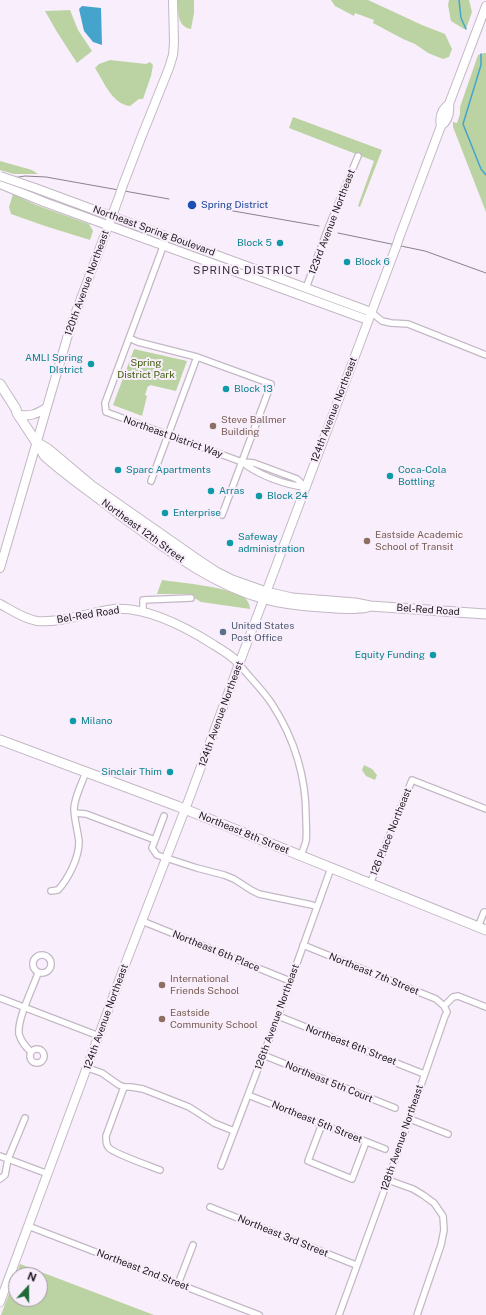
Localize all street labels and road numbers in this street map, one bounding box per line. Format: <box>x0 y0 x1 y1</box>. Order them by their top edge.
street label: 123rd Avenue Northeast <box>306 168 358 276</box>
street label: Northeast Spring Boulevard <box>91 203 217 259</box>
street label: 120th Avenue Northeast <box>62 229 112 337</box>
street label: 124th Avenue Northeast <box>308 356 360 464</box>
street label: Northeast District Way <box>122 413 224 461</box>
street label: Northeast 12th Street <box>99 497 187 565</box>
street label: Bel-Red Road <box>396 602 460 618</box>
street label: Bel-Red Road <box>56 604 120 626</box>
street label: 124th Avenue Northeast <box>196 659 246 769</box>
street label: 126 Place Northeast <box>368 786 414 878</box>
street label: Northeast 8th Street <box>197 809 291 857</box>
street label: Northeast 6th Place <box>171 928 261 974</box>
street label: Northeast 7th Street <box>327 950 421 998</box>
street label: 124th Avenue Northeast <box>81 962 131 1072</box>
street label: 126th Avenue Northeast <box>252 963 302 1071</box>
street label: Northeast 6th Street <box>304 1022 398 1068</box>
street label: Northeast 5th Court <box>283 1059 375 1105</box>
street label: 128th Avenue Northeast <box>378 1083 426 1193</box>
street label: Northeast 5th Street <box>270 1098 364 1146</box>
street label: Northeast 3rd Street <box>236 1212 330 1260</box>
street label: Northeast 2nd Street <box>95 1247 191 1293</box>

